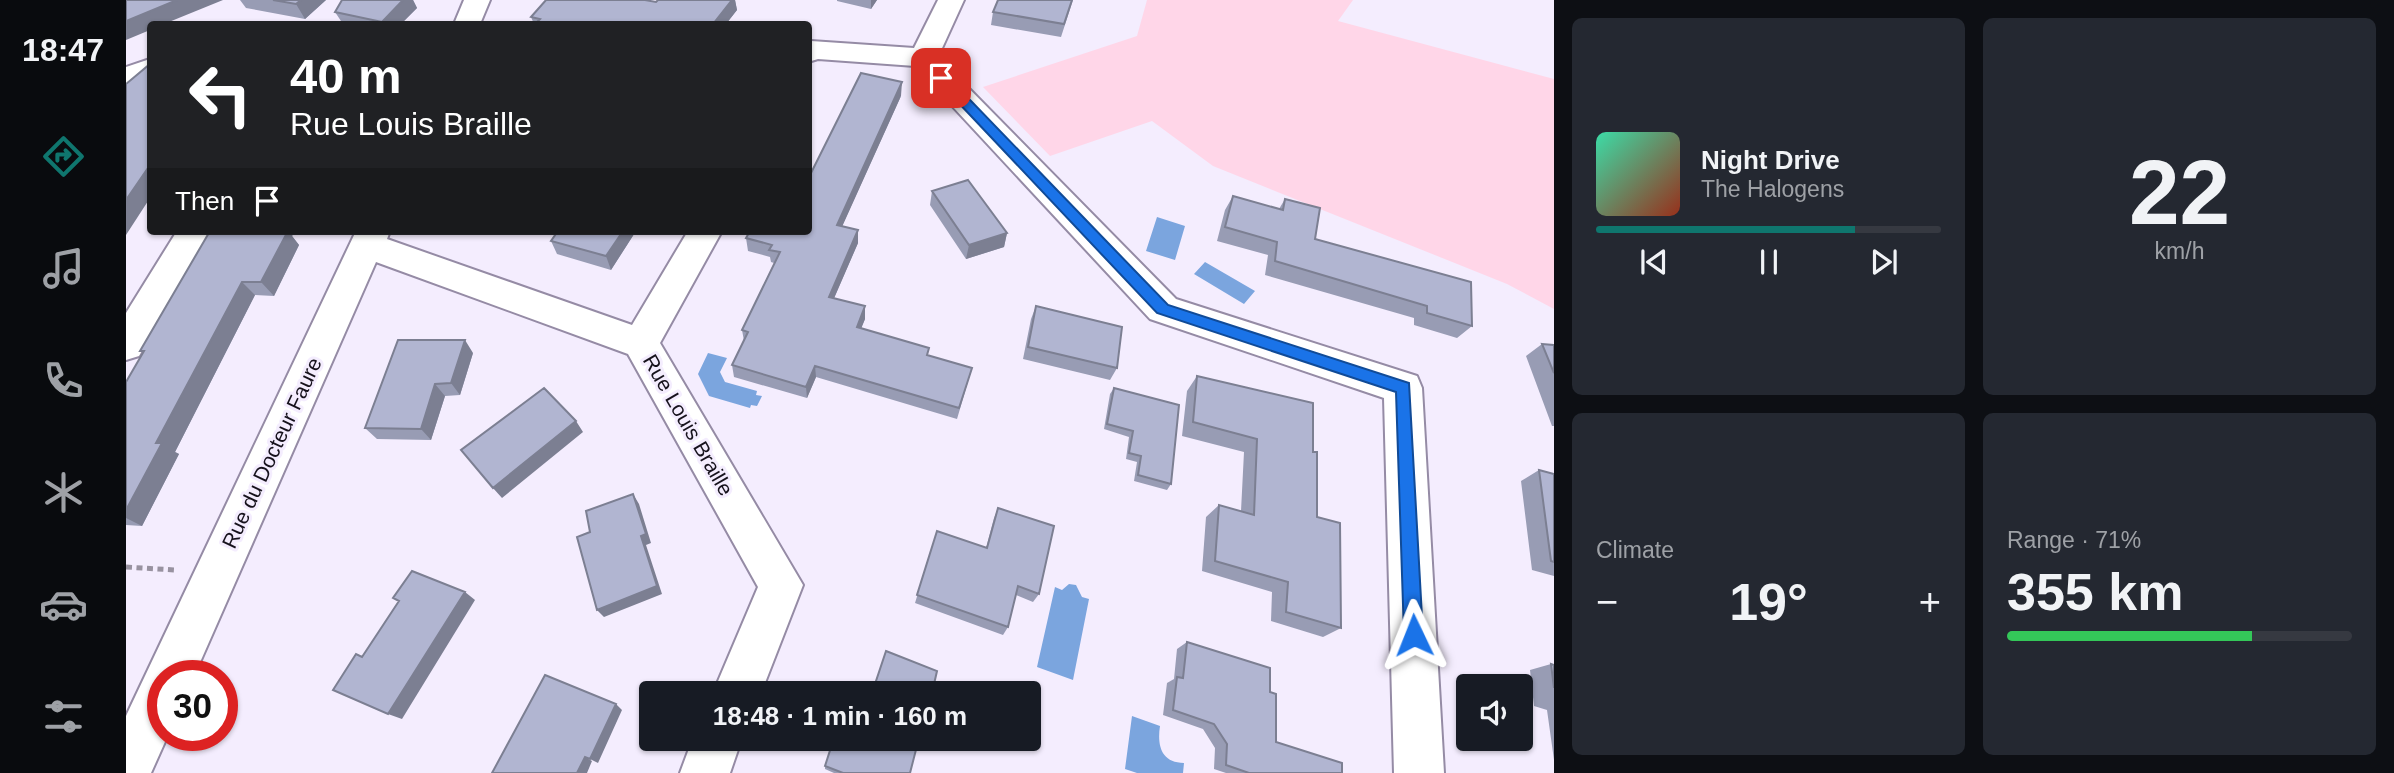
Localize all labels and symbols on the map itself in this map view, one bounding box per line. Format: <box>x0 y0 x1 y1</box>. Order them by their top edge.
pin <box>911 48 971 108</box>
street label: Rue Louis Braille <box>639 350 738 499</box>
street label: Rue du Docteur Faure <box>217 354 326 552</box>
position arrow <box>1377 598 1451 672</box>
speed limit sign: 30 <box>147 660 238 751</box>

